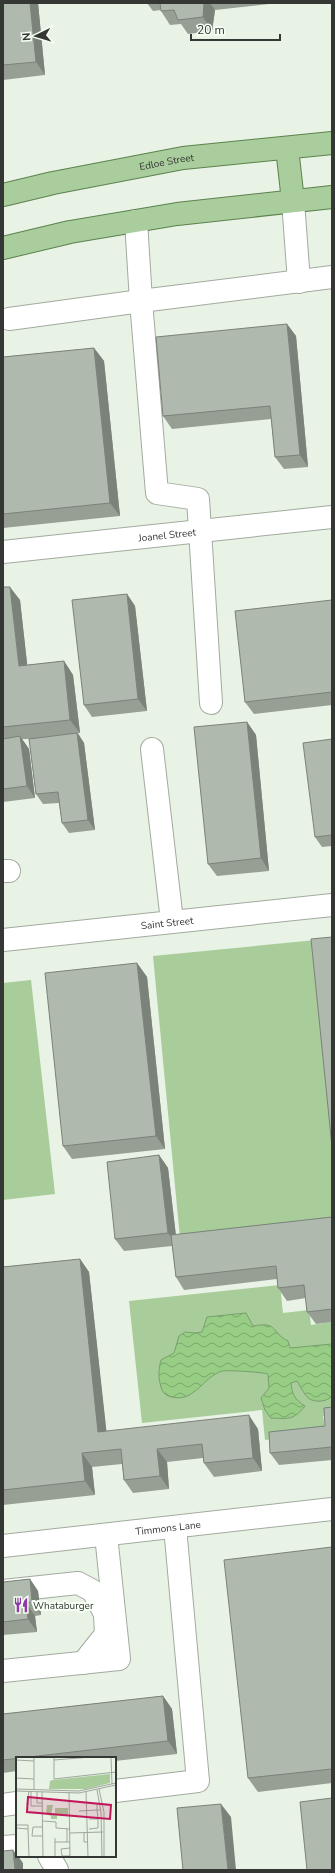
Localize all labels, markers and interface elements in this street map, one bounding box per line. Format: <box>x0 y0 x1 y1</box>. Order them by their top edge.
north arrow <box>16 16 56 56</box>
scale bar <box>191 16 280 42</box>
text: 20 m <box>197 22 225 38</box>
text: N <box>19 32 34 42</box>
street label: Edloe Street <box>138 151 195 174</box>
street label: Joanel Street <box>137 525 197 546</box>
street label: Saint Street <box>140 914 195 933</box>
street label: Timmons Lane <box>135 1518 202 1539</box>
restaurant icon: Whataburger <box>12 1596 30 1614</box>
place label: Whataburger <box>33 1599 94 1613</box>
inset map <box>16 1757 116 1857</box>

